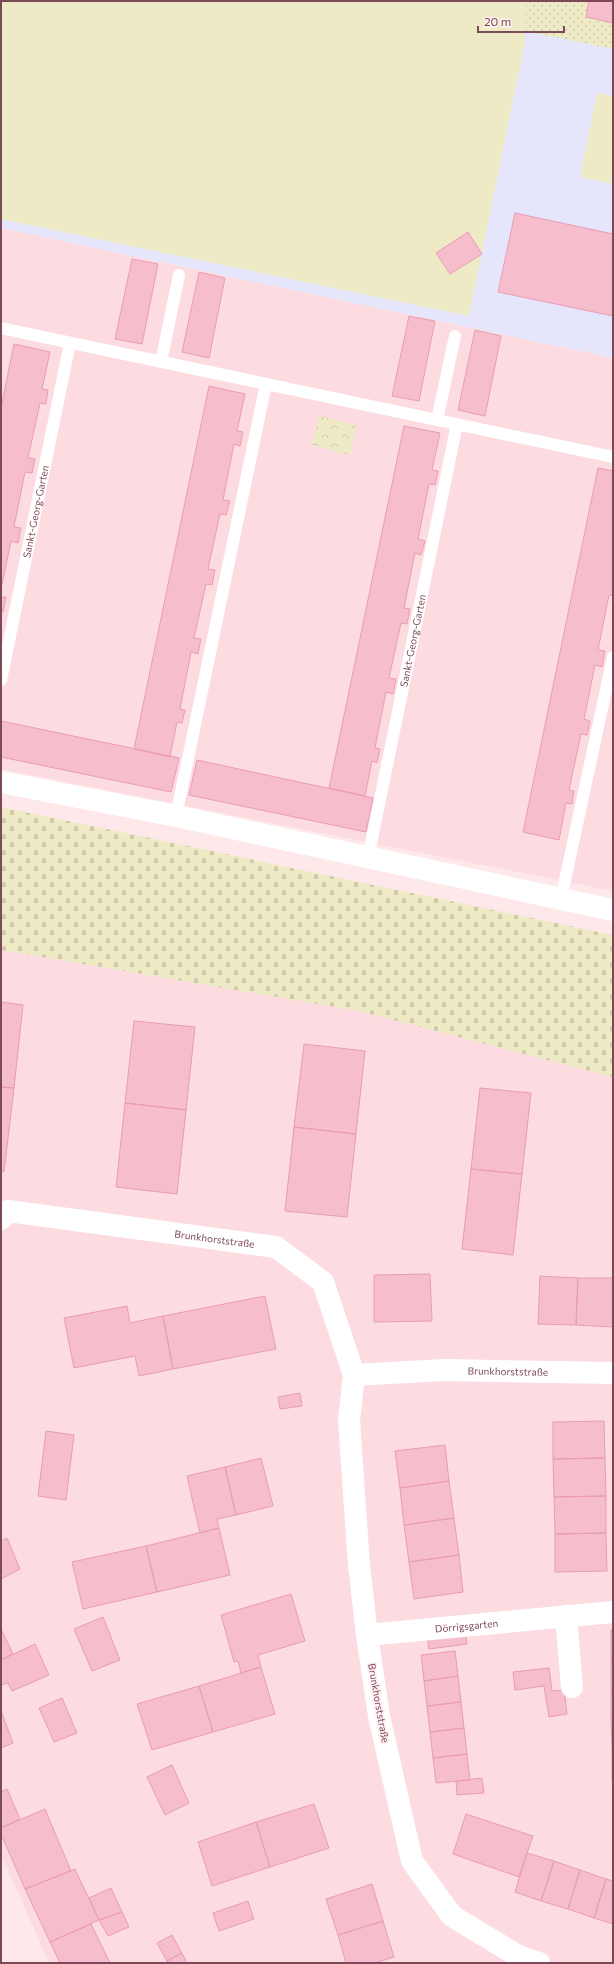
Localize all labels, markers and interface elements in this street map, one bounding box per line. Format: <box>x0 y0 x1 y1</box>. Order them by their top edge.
scale bar <box>478 8 564 34</box>
text: 20 m <box>484 14 511 28</box>
street label: Sankt-Georg-Garten <box>20 464 51 559</box>
street label: Sankt-Georg-Garten <box>397 593 428 688</box>
street label: Brunkhorststraße <box>174 1227 255 1250</box>
street label: Brunkhorststraße <box>468 1364 548 1378</box>
street label: Dörrigsgarten <box>434 1617 499 1635</box>
street label: Brunkhorststraße <box>366 1662 392 1744</box>

